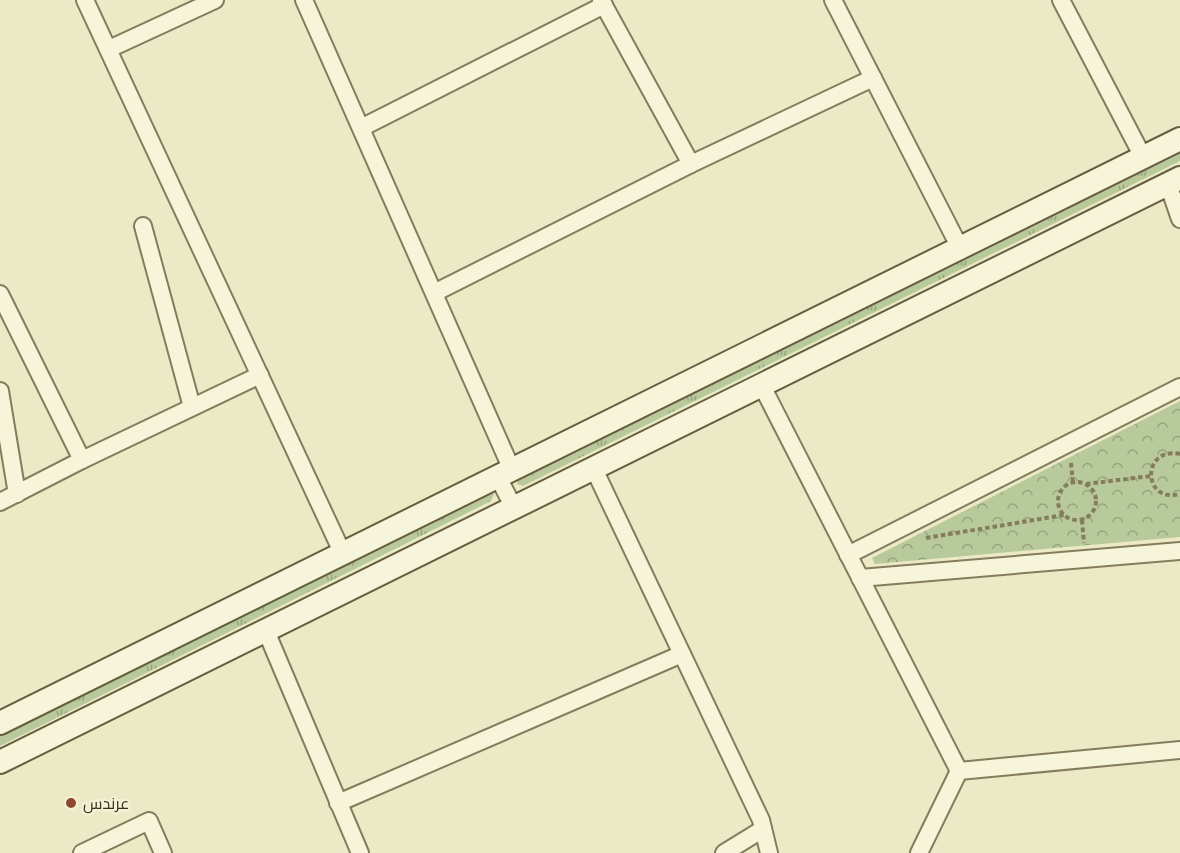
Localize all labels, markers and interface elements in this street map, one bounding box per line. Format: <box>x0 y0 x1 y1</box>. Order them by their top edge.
place label: عرندس <box>83 792 129 814</box>
marker: عرندس <box>64 796 78 810</box>

